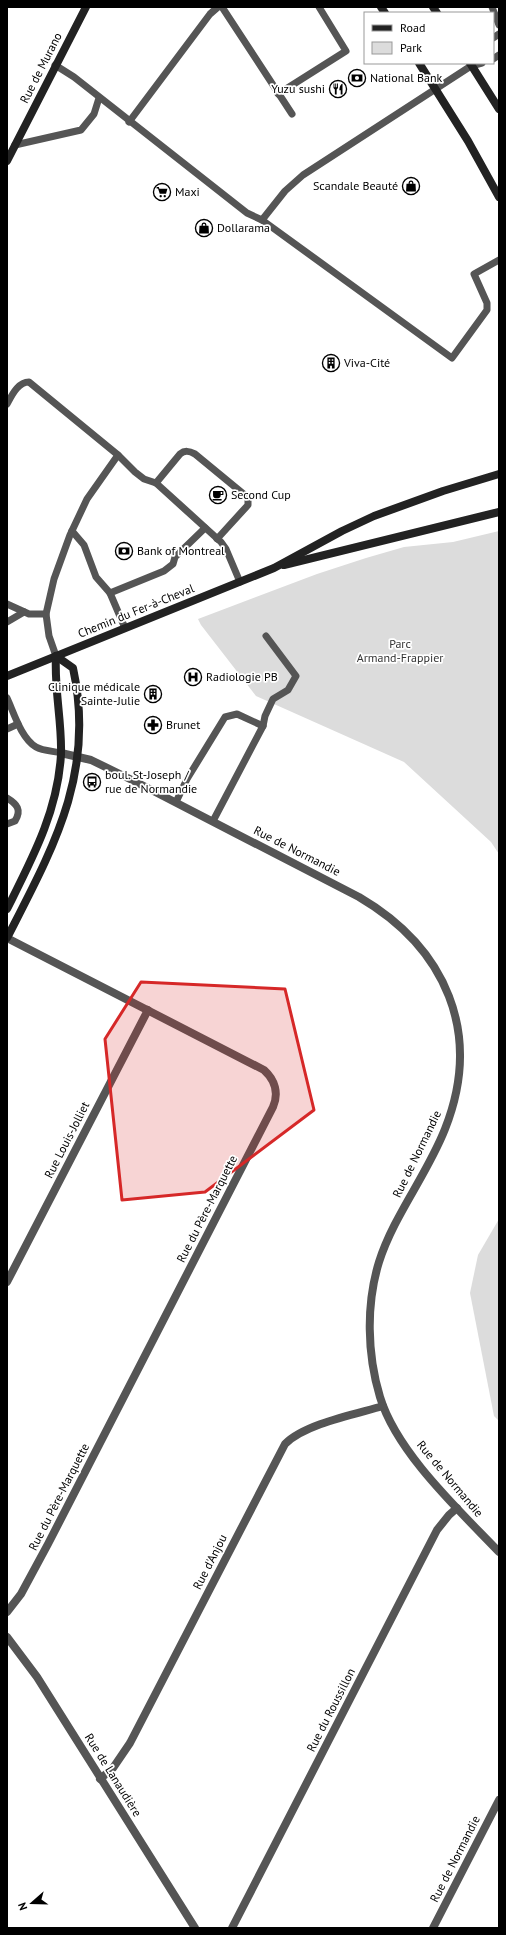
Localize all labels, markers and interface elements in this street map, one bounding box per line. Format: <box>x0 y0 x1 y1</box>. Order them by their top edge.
legend <box>364 12 494 64</box>
text: Road <box>400 20 425 35</box>
street label: Rue de Murano <box>16 30 65 106</box>
text: Park <box>400 40 422 55</box>
bank icon: National Bank <box>347 68 367 88</box>
place label: National Bank <box>370 70 442 85</box>
restaurant icon: Yuzu sushi <box>328 79 348 99</box>
place label: Yuzu sushi <box>271 81 325 96</box>
shop icon: Scandale Beauté <box>401 176 421 196</box>
place label: Scandale Beauté <box>313 178 398 193</box>
supermarket icon: Maxi <box>152 182 172 202</box>
place label: Maxi <box>175 184 200 199</box>
shop icon: Dollarama <box>194 218 214 238</box>
place label: Dollarama <box>217 220 270 235</box>
building icon: Viva-Cité <box>321 353 341 373</box>
place label: Viva-Cité <box>343 355 390 370</box>
cafe icon: Second Cup <box>208 485 228 505</box>
place label: Second Cup <box>231 487 291 502</box>
bank icon: Bank of Montreal <box>114 541 134 561</box>
place label: Bank of Montreal <box>137 543 225 558</box>
street label: Chemin du Fer-à-Cheval <box>76 580 196 641</box>
park label: Parc Armand-Frappier <box>357 636 443 665</box>
hospital icon: Radiologie PB <box>183 667 203 687</box>
place label: Radiologie PB <box>206 669 278 684</box>
place label: Clinique médicale Sainte-Julie <box>48 679 140 708</box>
building icon: Clinique médicale Sainte-Julie <box>143 684 163 704</box>
pharmacy icon: Brunet <box>143 715 163 735</box>
place label: Brunet <box>166 717 200 732</box>
place label: boul. St-Joseph / rue de Normandie <box>105 767 197 796</box>
bus stop icon: boul. St-Joseph / rue de Normandie <box>82 772 102 792</box>
street label: Rue de Normandie <box>251 822 343 879</box>
street label: Rue Louis-Jolliet <box>41 1099 92 1181</box>
street label: Rue de Normandie <box>389 1108 444 1200</box>
street label: Rue du Père-Marquette <box>173 1153 240 1265</box>
street label: Rue de Normandie <box>414 1437 487 1520</box>
street label: Rue du Père-Marquette <box>25 1441 92 1553</box>
street label: Rue d'Anjou <box>189 1532 230 1592</box>
street label: Rue du Roussillon <box>303 1666 358 1754</box>
street label: Rue de Lanaudière <box>82 1730 145 1819</box>
street label: Rue de Normandie <box>426 1813 483 1905</box>
north arrow <box>12 1883 52 1923</box>
text: N <box>15 1901 30 1912</box>

